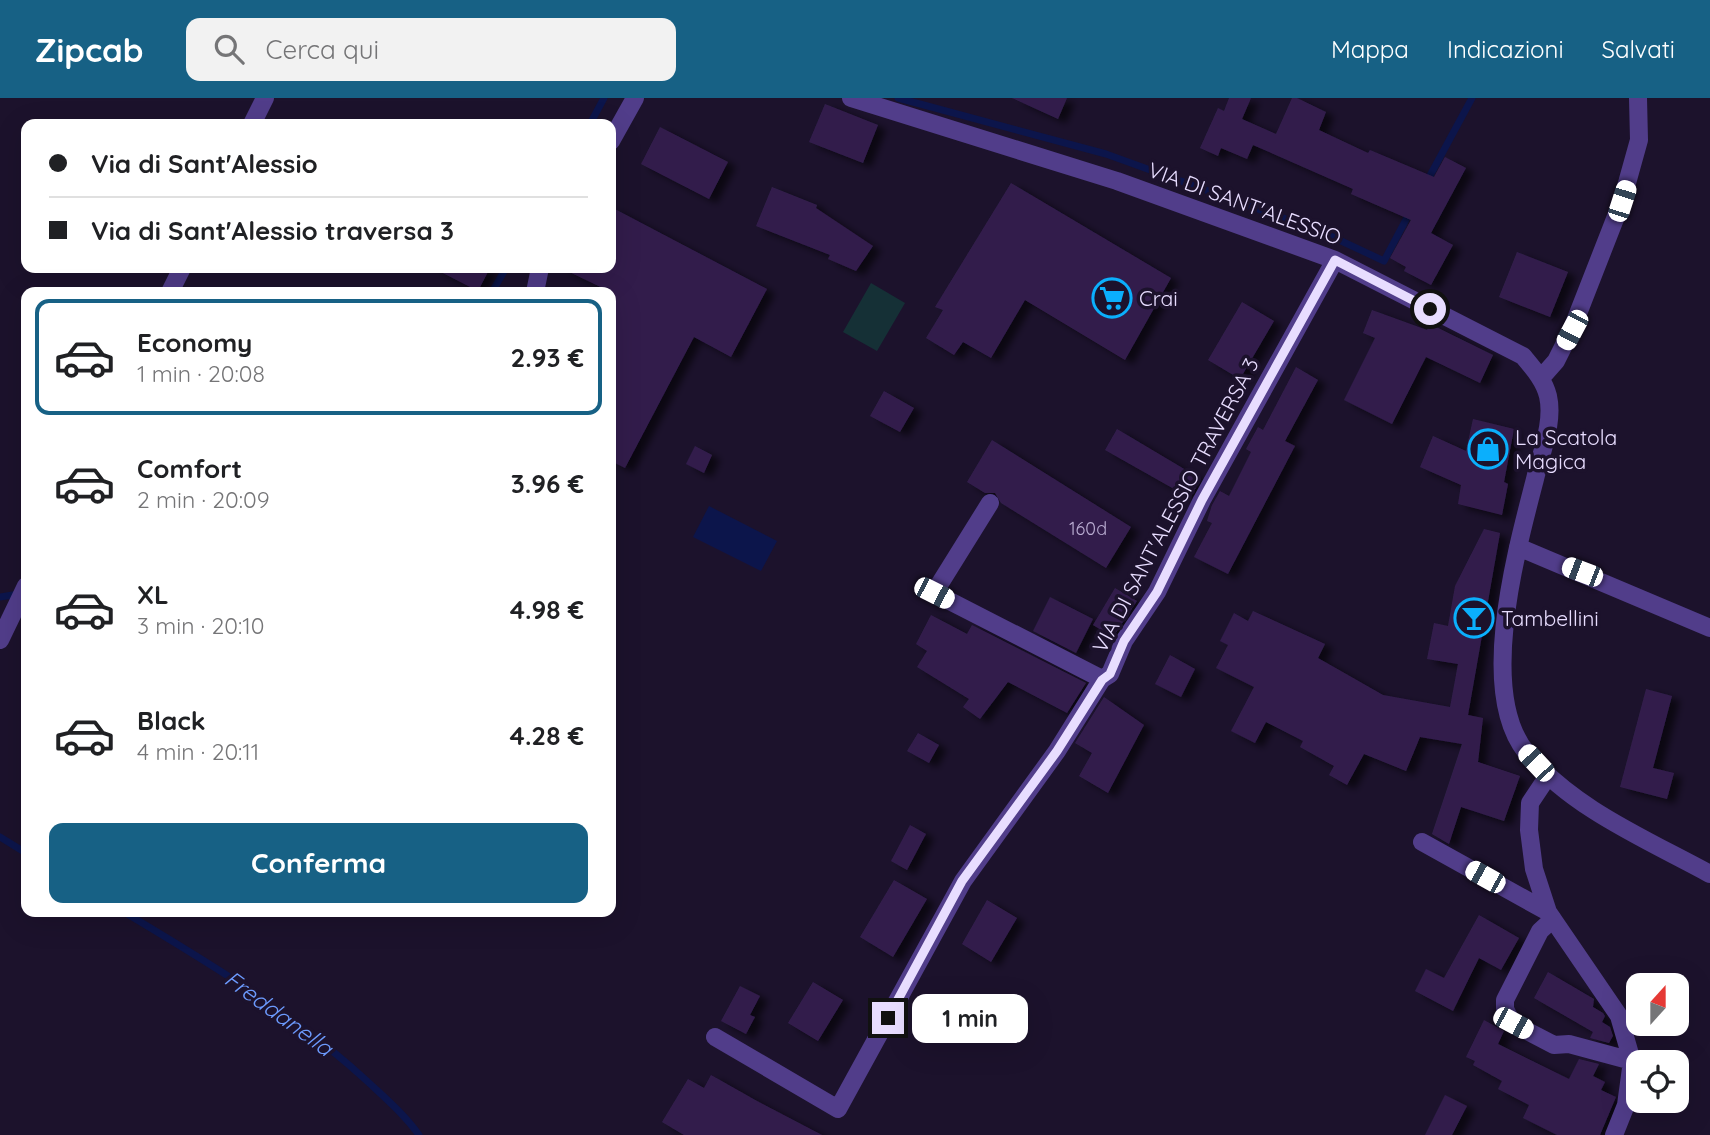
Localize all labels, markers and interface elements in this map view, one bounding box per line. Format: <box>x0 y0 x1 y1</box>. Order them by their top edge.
search box <box>186 18 676 81</box>
text: Zipcab <box>35 29 144 70</box>
icon: search <box>210 30 248 68</box>
text: Cerca qui <box>266 33 379 66</box>
text: Mappa <box>1331 34 1409 64</box>
text: Indicazioni <box>1447 34 1564 64</box>
text: Salvati <box>1602 34 1675 64</box>
text: Via di Sant'Alessio <box>91 147 318 180</box>
street label: VIA DI SANT'ALESSIO <box>1145 156 1345 250</box>
car <box>1606 178 1639 224</box>
text: Via di Sant'Alessio traversa 3 <box>91 214 454 247</box>
supermarket icon: Crai <box>1091 277 1133 319</box>
place label: Crai <box>1139 285 1178 311</box>
route start <box>1414 293 1446 325</box>
car <box>1553 307 1592 353</box>
icon: car <box>53 326 116 389</box>
text: Economy <box>137 326 252 359</box>
text: 2.93 € <box>510 341 584 374</box>
street label: VIA DI SANT'ALESSIO TRAVERSA 3 <box>1086 353 1264 657</box>
text: 1 min · 20:08 <box>137 359 265 388</box>
place label: La Scatola Magica <box>1515 424 1617 474</box>
shop icon: La Scatola Magica <box>1467 428 1509 470</box>
icon: car <box>53 452 116 515</box>
text: Comfort <box>137 452 242 485</box>
text: 3.96 € <box>511 467 584 500</box>
text: 2 min · 20:09 <box>137 485 270 514</box>
house number: 160d <box>1069 517 1107 540</box>
car <box>1559 555 1606 589</box>
car <box>911 574 958 612</box>
icon: car <box>53 578 116 641</box>
text: XL <box>137 578 169 611</box>
text: 4.98 € <box>510 593 584 626</box>
bar icon: Tambellini <box>1453 597 1495 639</box>
place label: Tambellini <box>1501 605 1599 631</box>
text: 3 min · 20:10 <box>137 611 265 640</box>
icon: car <box>53 704 116 767</box>
text: Black <box>137 704 206 737</box>
text: 4.28 € <box>510 719 584 752</box>
text: 4 min · 20:11 <box>137 737 259 766</box>
car <box>1514 740 1559 786</box>
button: Conferma <box>49 823 588 903</box>
car <box>1462 858 1509 896</box>
water label: Freddanella <box>219 964 340 1063</box>
north arrow <box>1626 973 1689 1036</box>
map controls <box>1626 973 1689 1113</box>
callout: 1 min <box>912 993 1028 1042</box>
route end <box>872 1002 904 1034</box>
text: 1 min <box>942 1004 998 1033</box>
car <box>1490 1004 1537 1042</box>
button: locate <box>1626 1050 1689 1113</box>

